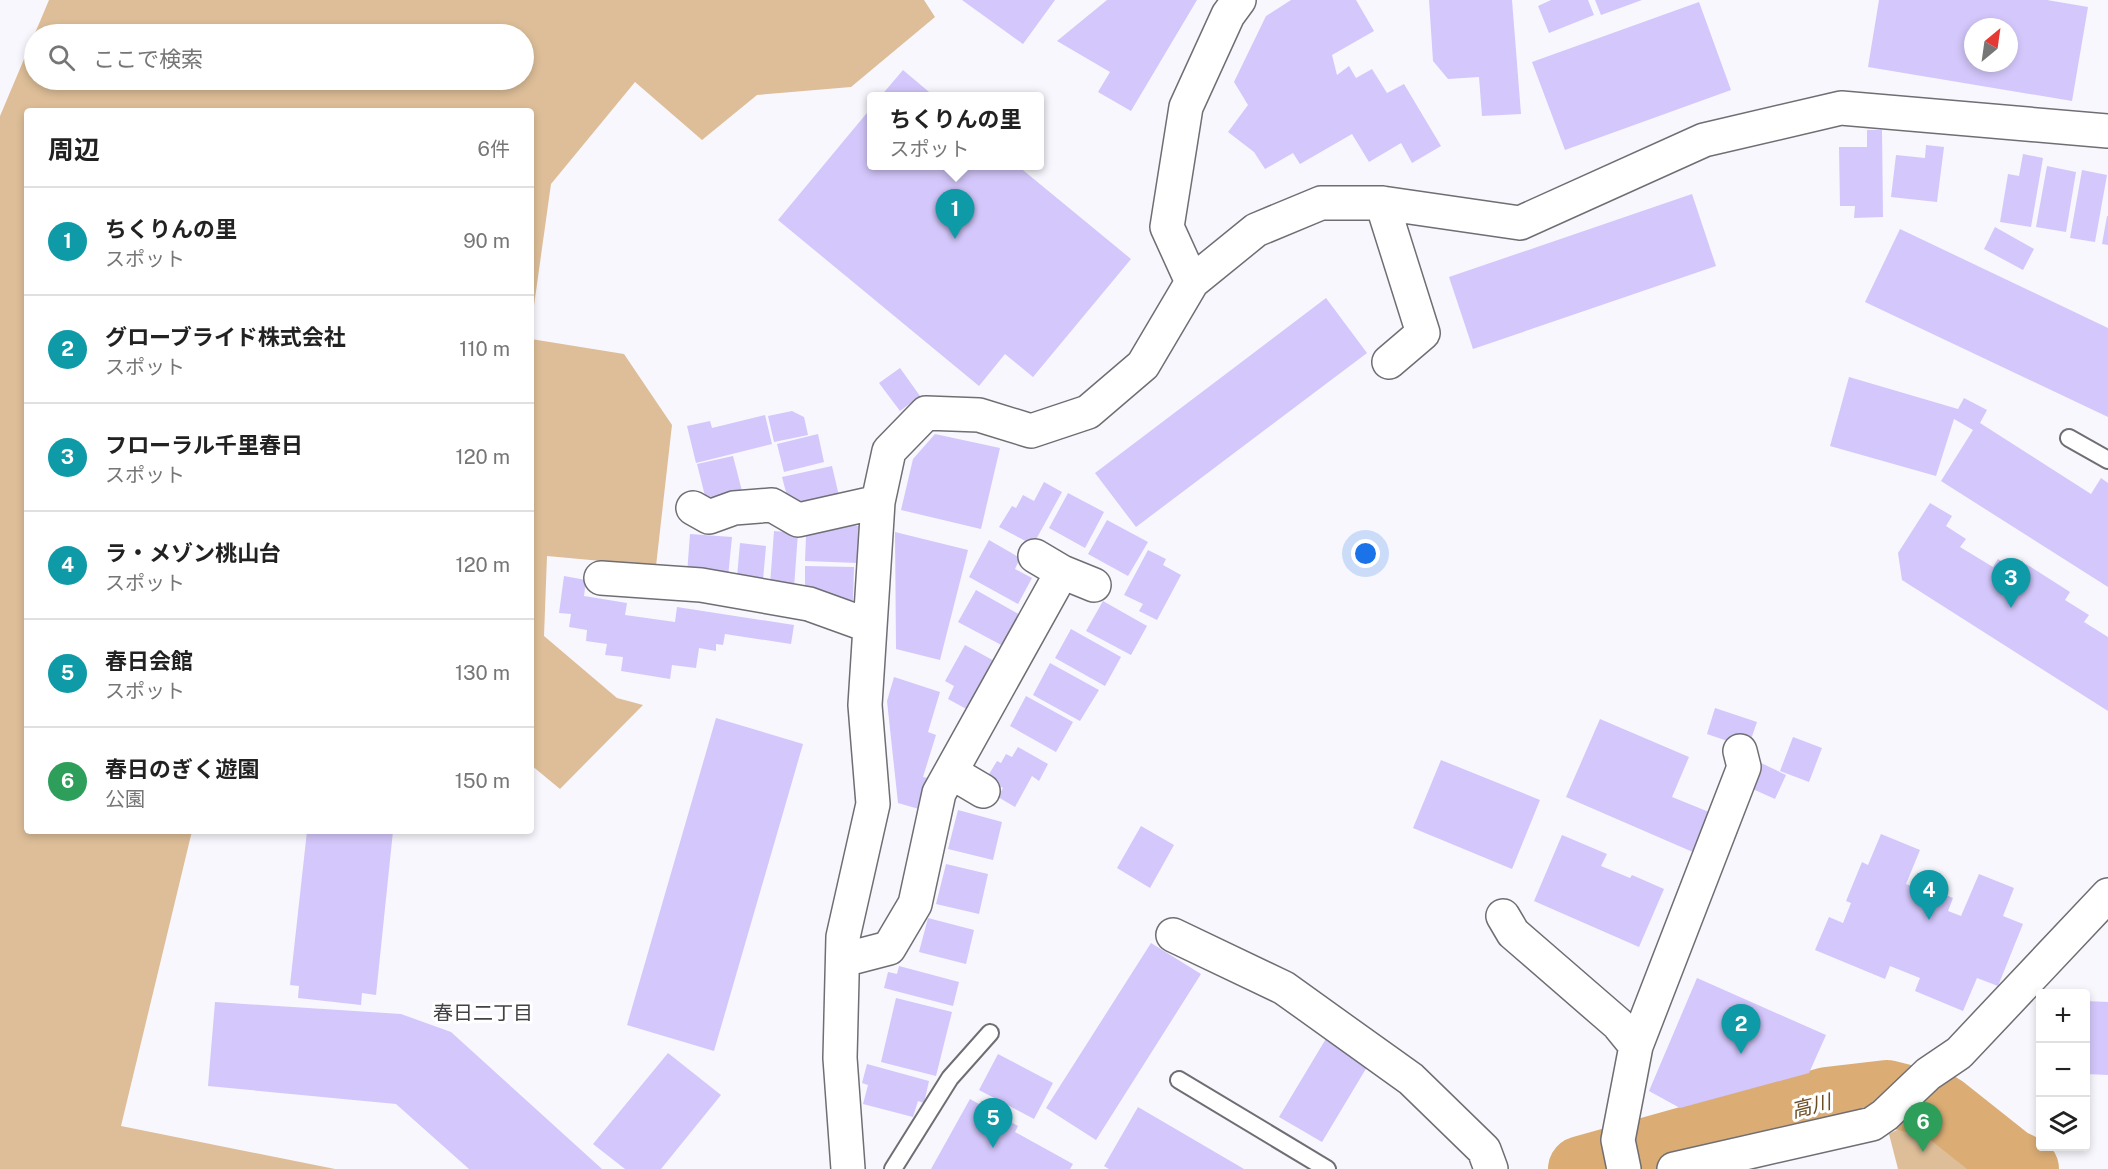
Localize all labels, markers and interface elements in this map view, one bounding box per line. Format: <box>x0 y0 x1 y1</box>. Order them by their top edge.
north arrow <box>1964 18 2018 72</box>
search box <box>24 24 534 90</box>
icon: search <box>45 41 78 74</box>
text: ここで検索 <box>93 46 203 72</box>
popup <box>867 92 1044 170</box>
text: ちくりんの里 <box>889 106 1022 132</box>
text: 周辺 <box>48 134 100 165</box>
text: 6件 <box>478 137 510 161</box>
text: スポット <box>889 137 969 161</box>
pin: 1 <box>936 190 974 239</box>
text: ちくりんの里 <box>105 216 237 242</box>
text: 1 <box>63 229 72 253</box>
text: 90 m <box>463 229 510 253</box>
text: スポット <box>105 247 185 271</box>
text: グローブライド株式会社 <box>105 324 346 350</box>
text: 2 <box>61 337 74 361</box>
text: 110 m <box>459 337 510 361</box>
text: スポット <box>105 355 185 379</box>
text: フローラル千里春日 <box>105 432 303 458</box>
text: 3 <box>61 445 74 469</box>
text: 120 m <box>456 445 510 469</box>
text: スポット <box>105 463 185 487</box>
your location <box>1351 539 1380 568</box>
text: ラ・メゾン桃山台 <box>105 540 281 566</box>
text: 4 <box>61 553 74 577</box>
text: 120 m <box>456 553 510 577</box>
pin: 3 <box>1992 558 2030 608</box>
text: スポット <box>105 571 185 595</box>
text: 春日会館 <box>105 648 193 674</box>
text: 5 <box>61 661 74 685</box>
text: 130 m <box>455 661 510 685</box>
text: スポット <box>105 679 185 703</box>
text: 春日のぎく遊園 <box>105 756 259 782</box>
text: 6 <box>61 769 74 793</box>
text: 150 m <box>455 769 510 793</box>
text: 公園 <box>105 787 145 811</box>
pin: 4 <box>1910 870 1948 920</box>
map controls <box>2036 989 2090 1151</box>
button: + <box>2036 989 2090 1043</box>
district label: 春日二丁目 <box>433 1001 533 1025</box>
pin: 2 <box>1722 1004 1760 1054</box>
button: − <box>2036 1043 2090 1097</box>
water label: 高川 <box>1789 1089 1835 1122</box>
button: layers <box>2036 1097 2090 1151</box>
pin: 5 <box>974 1098 1012 1148</box>
pin: 6 <box>1904 1102 1942 1152</box>

